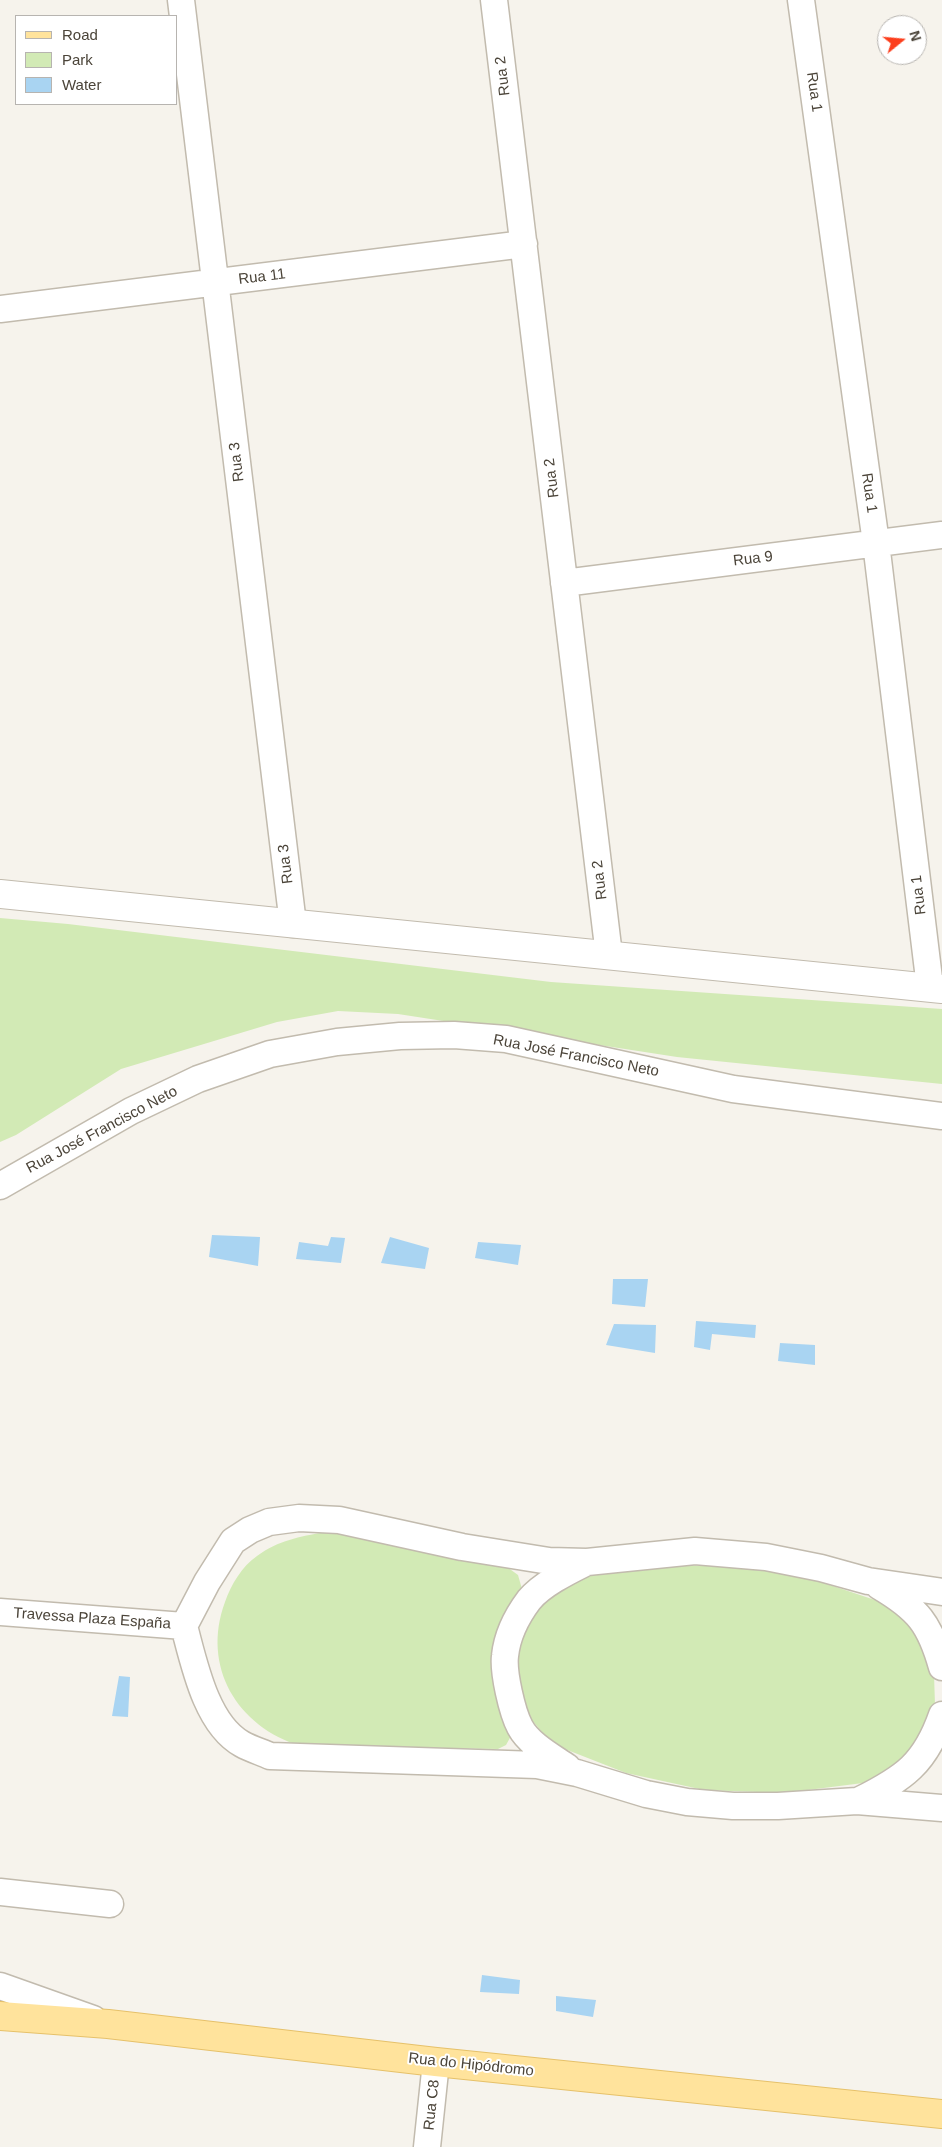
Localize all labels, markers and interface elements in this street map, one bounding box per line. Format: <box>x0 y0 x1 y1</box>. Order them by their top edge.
legend <box>15 15 178 105</box>
north arrow <box>877 15 927 65</box>
text: Road <box>62 26 98 43</box>
text: N <box>906 29 925 43</box>
text: Park <box>62 51 93 68</box>
street label: Rua 2 <box>492 55 514 97</box>
street label: Rua 1 <box>802 71 826 113</box>
text: Water <box>62 76 101 93</box>
street label: Rua 11 <box>237 265 287 289</box>
street label: Rua 3 <box>226 441 248 483</box>
street label: Rua 2 <box>541 457 563 499</box>
street label: Rua 1 <box>857 472 881 514</box>
street label: Rua 9 <box>732 548 774 570</box>
street label: Rua 3 <box>275 843 297 885</box>
street label: Rua 2 <box>589 859 611 901</box>
street label: Rua 1 <box>908 874 930 916</box>
street label: Rua José Francisco Neto <box>492 1031 660 1081</box>
street label: Rua José Francisco Neto <box>23 1083 181 1177</box>
street label: Travessa Plaza España <box>13 1605 171 1633</box>
street label: Rua do Hipódromo <box>407 2049 535 2081</box>
street label: Rua C8 <box>420 2079 444 2131</box>

